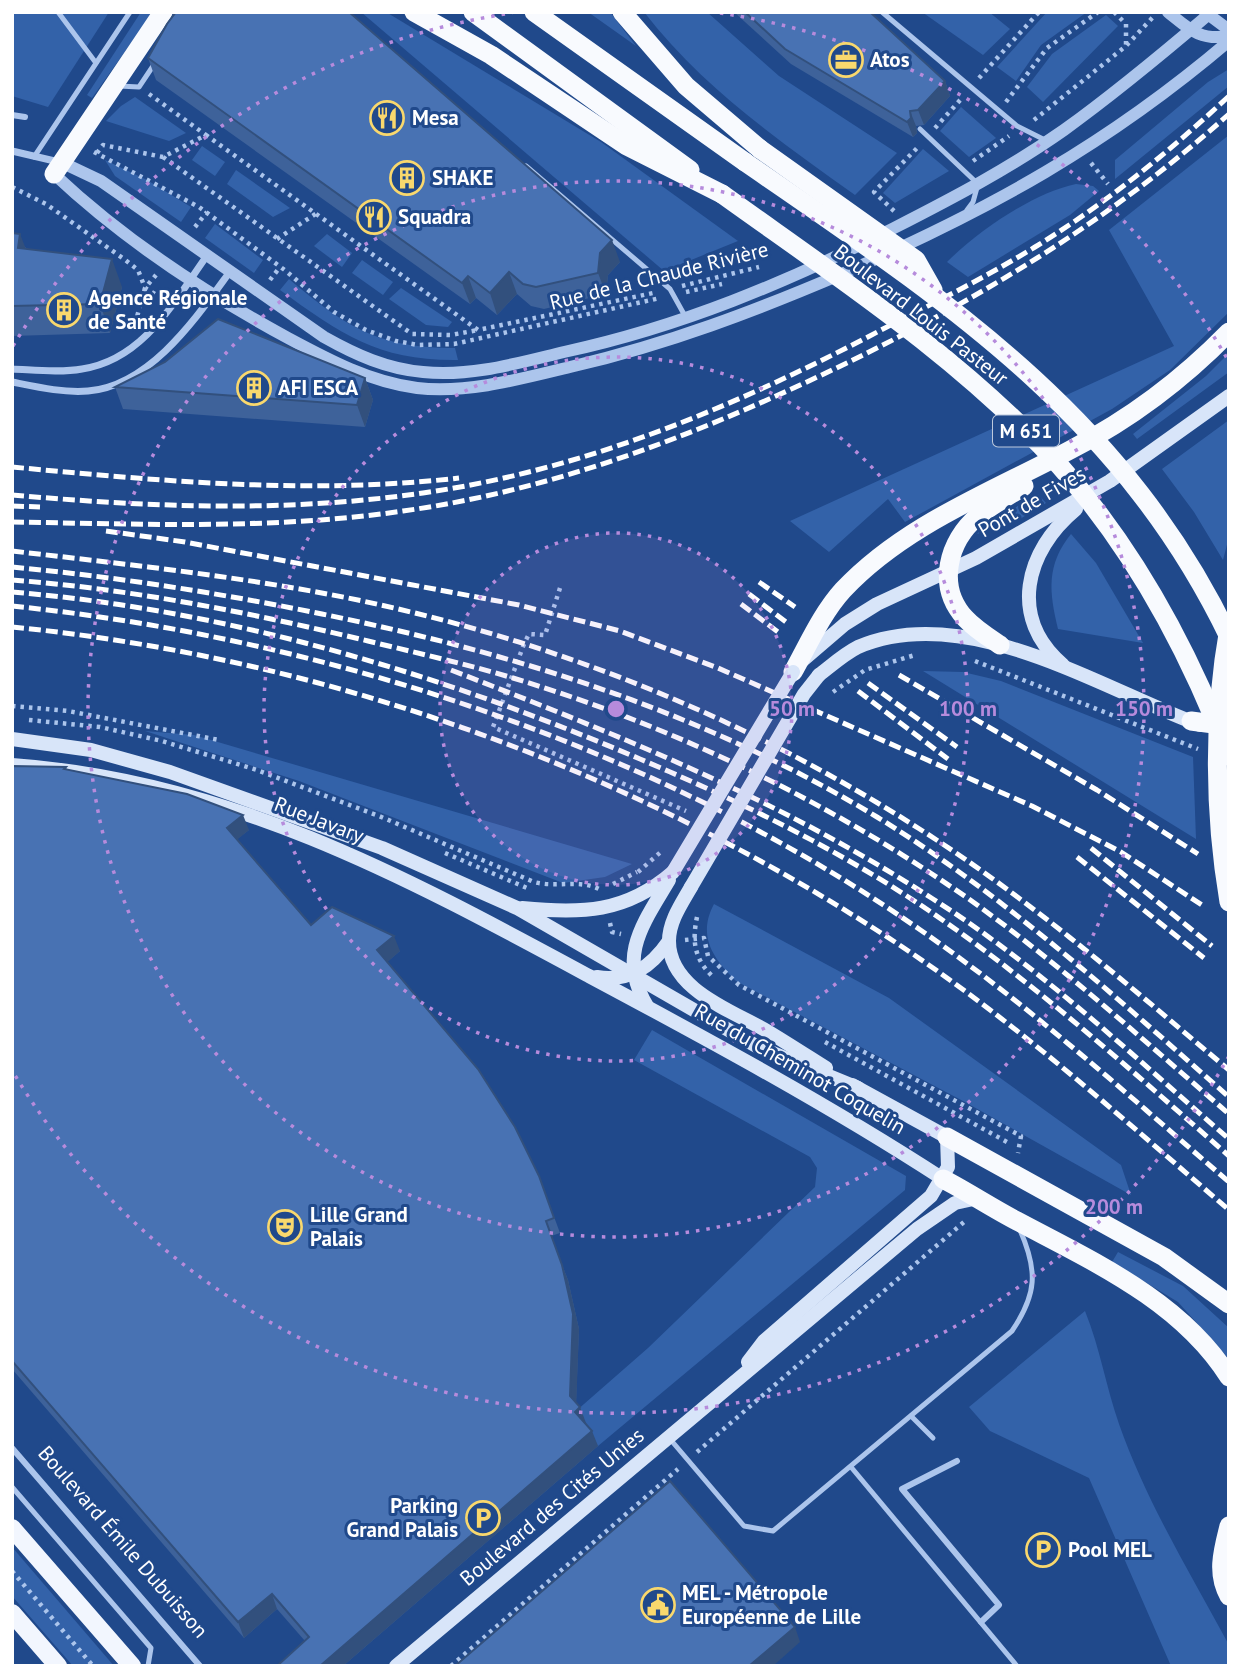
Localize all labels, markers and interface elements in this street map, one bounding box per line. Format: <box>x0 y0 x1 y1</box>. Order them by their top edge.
office icon: Atos <box>827 41 865 79</box>
place label: Atos <box>870 46 910 73</box>
restaurant icon: Mesa <box>368 99 406 137</box>
place label: Mesa <box>412 104 459 131</box>
building icon: SHAKE <box>388 159 426 197</box>
place label: SHAKE <box>432 164 494 191</box>
restaurant icon: Squadra <box>355 198 393 236</box>
place label: Squadra <box>398 203 471 230</box>
street label: Rue de la Chaude Rivière <box>547 235 771 316</box>
street label: Boulevard Louis Pasteur <box>829 238 1014 391</box>
place label: Agence Régionale de Santé <box>88 284 247 335</box>
building icon: Agence Régionale de Santé <box>45 291 83 329</box>
building icon: AFI ESCA <box>235 369 273 407</box>
place label: AFI ESCA <box>278 374 359 401</box>
road number: M 651 <box>993 416 1059 446</box>
street label: Pont de Fives <box>973 460 1090 543</box>
text: 50 m <box>769 695 815 722</box>
text: 100 m <box>939 695 997 722</box>
text: 150 m <box>1115 695 1173 722</box>
centre of rings <box>604 697 628 721</box>
street label: Rue Javary <box>271 790 368 849</box>
street label: Rue du Cheminot Coquelin <box>690 997 911 1140</box>
text: 200 m <box>1085 1193 1143 1220</box>
place label: Lille Grand Palais <box>310 1201 408 1252</box>
theatre icon: Lille Grand Palais <box>266 1208 304 1246</box>
street label: Boulevard des Cités Unies <box>454 1422 649 1592</box>
street label: Boulevard Émile Dubuisson <box>33 1440 214 1643</box>
place label: Parking Grand Palais <box>346 1492 458 1543</box>
parking icon: Parking Grand Palais <box>464 1499 502 1537</box>
parking icon: Pool MEL <box>1024 1531 1062 1569</box>
place label: Pool MEL <box>1068 1536 1152 1563</box>
place label: MEL - Métropole Européenne de Lille <box>682 1579 861 1630</box>
public building icon: MEL - Métropole Européenne de Lille <box>639 1586 677 1624</box>

